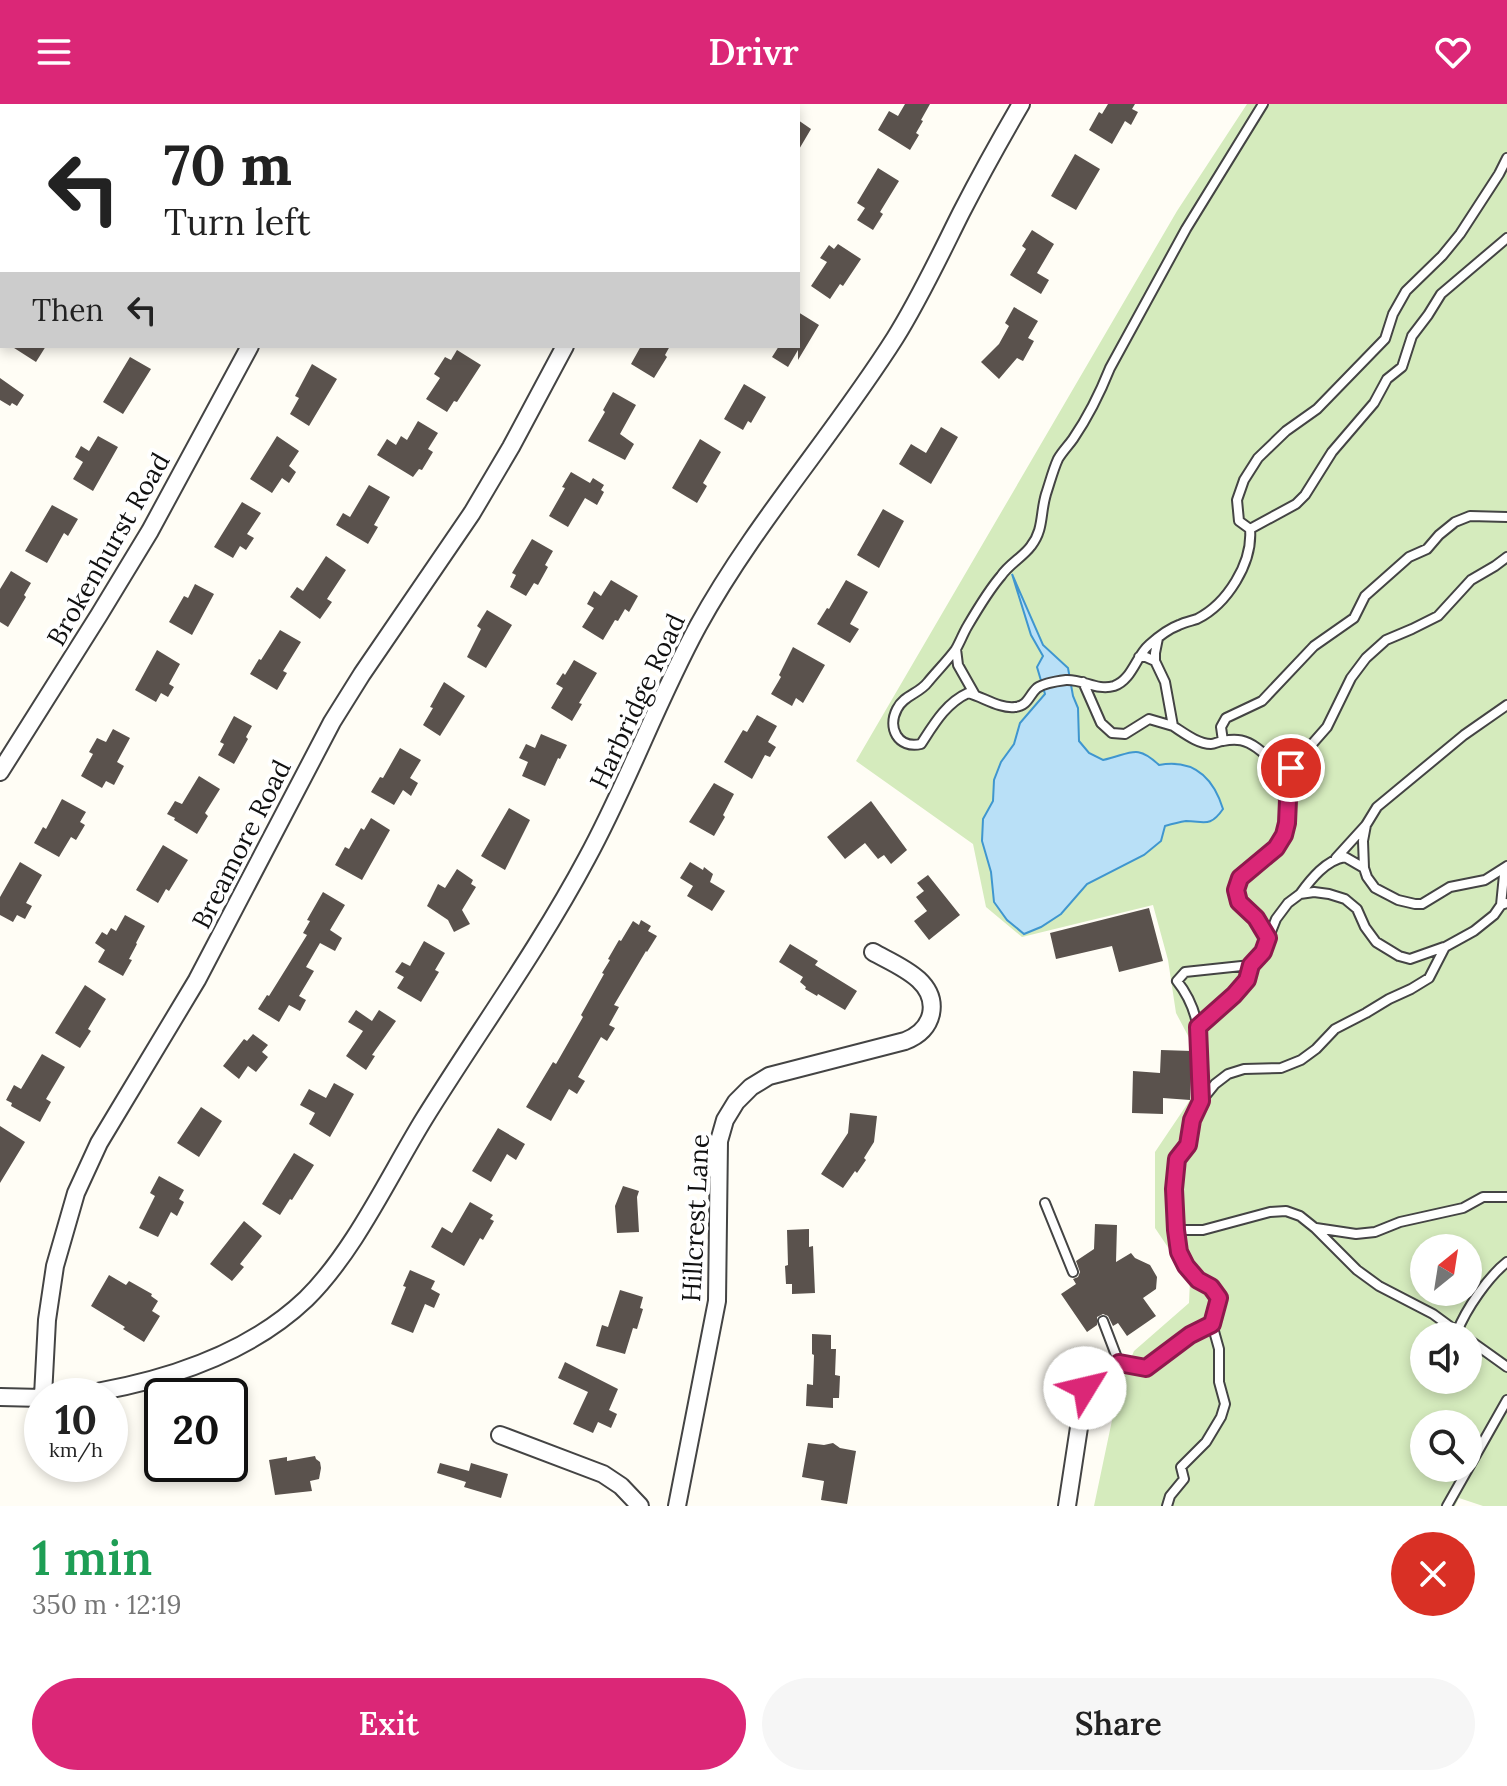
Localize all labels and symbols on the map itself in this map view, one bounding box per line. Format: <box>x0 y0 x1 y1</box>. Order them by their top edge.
street label: Brokenhurst Road <box>39 447 177 651</box>
street label: Harbridge Road <box>582 608 692 794</box>
pin <box>1257 734 1325 802</box>
street label: Breamore Road <box>184 754 298 934</box>
street label: Hillcrest Lane <box>674 1133 716 1303</box>
north arrow <box>1410 1234 1482 1306</box>
position arrow <box>1043 1346 1127 1430</box>
speed limit sign: 20 <box>144 1378 248 1482</box>

